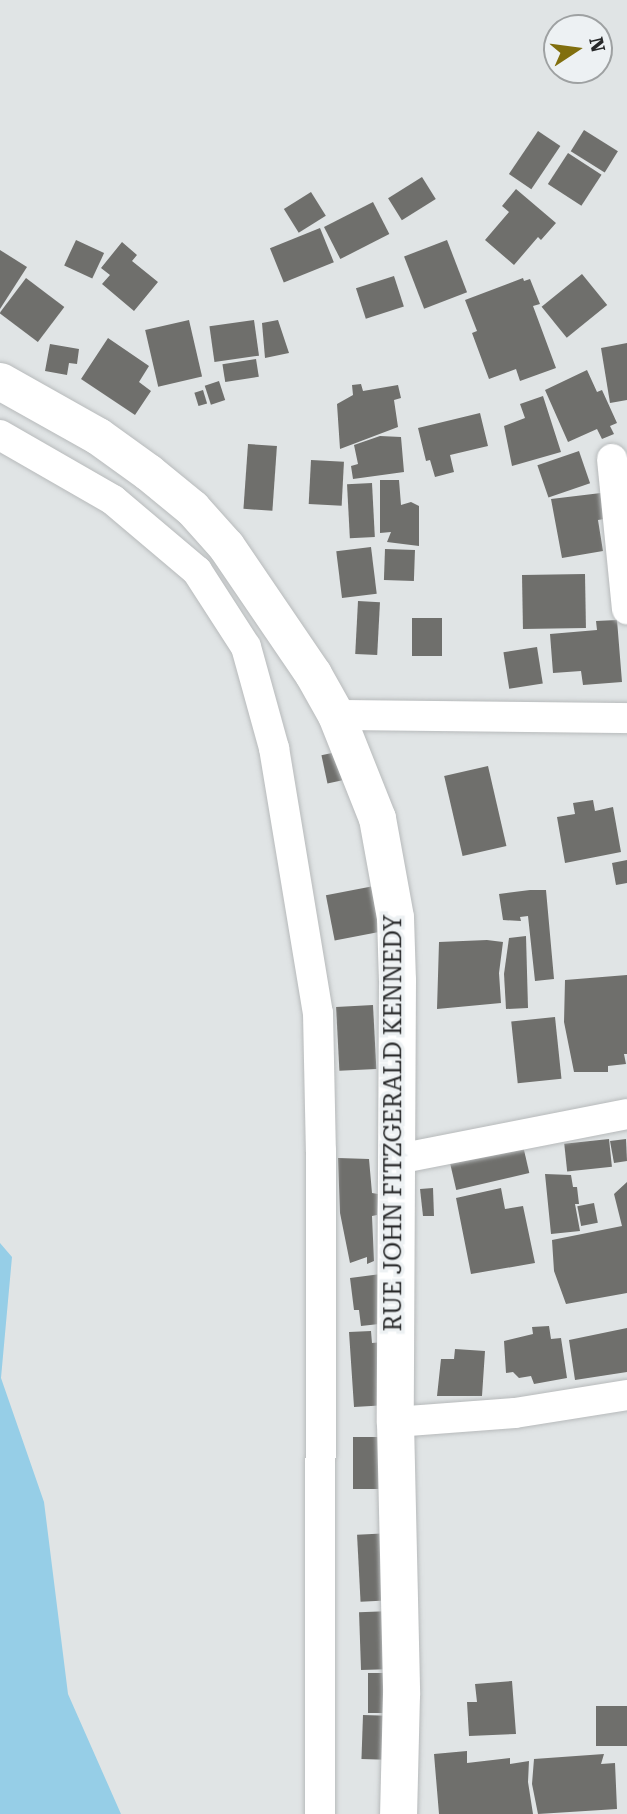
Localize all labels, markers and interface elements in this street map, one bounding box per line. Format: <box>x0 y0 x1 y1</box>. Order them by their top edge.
north arrow <box>543 14 613 84</box>
text: N <box>584 35 610 54</box>
street label: RUE JOHN FITZGERALD KENNEDY <box>380 915 408 1331</box>

